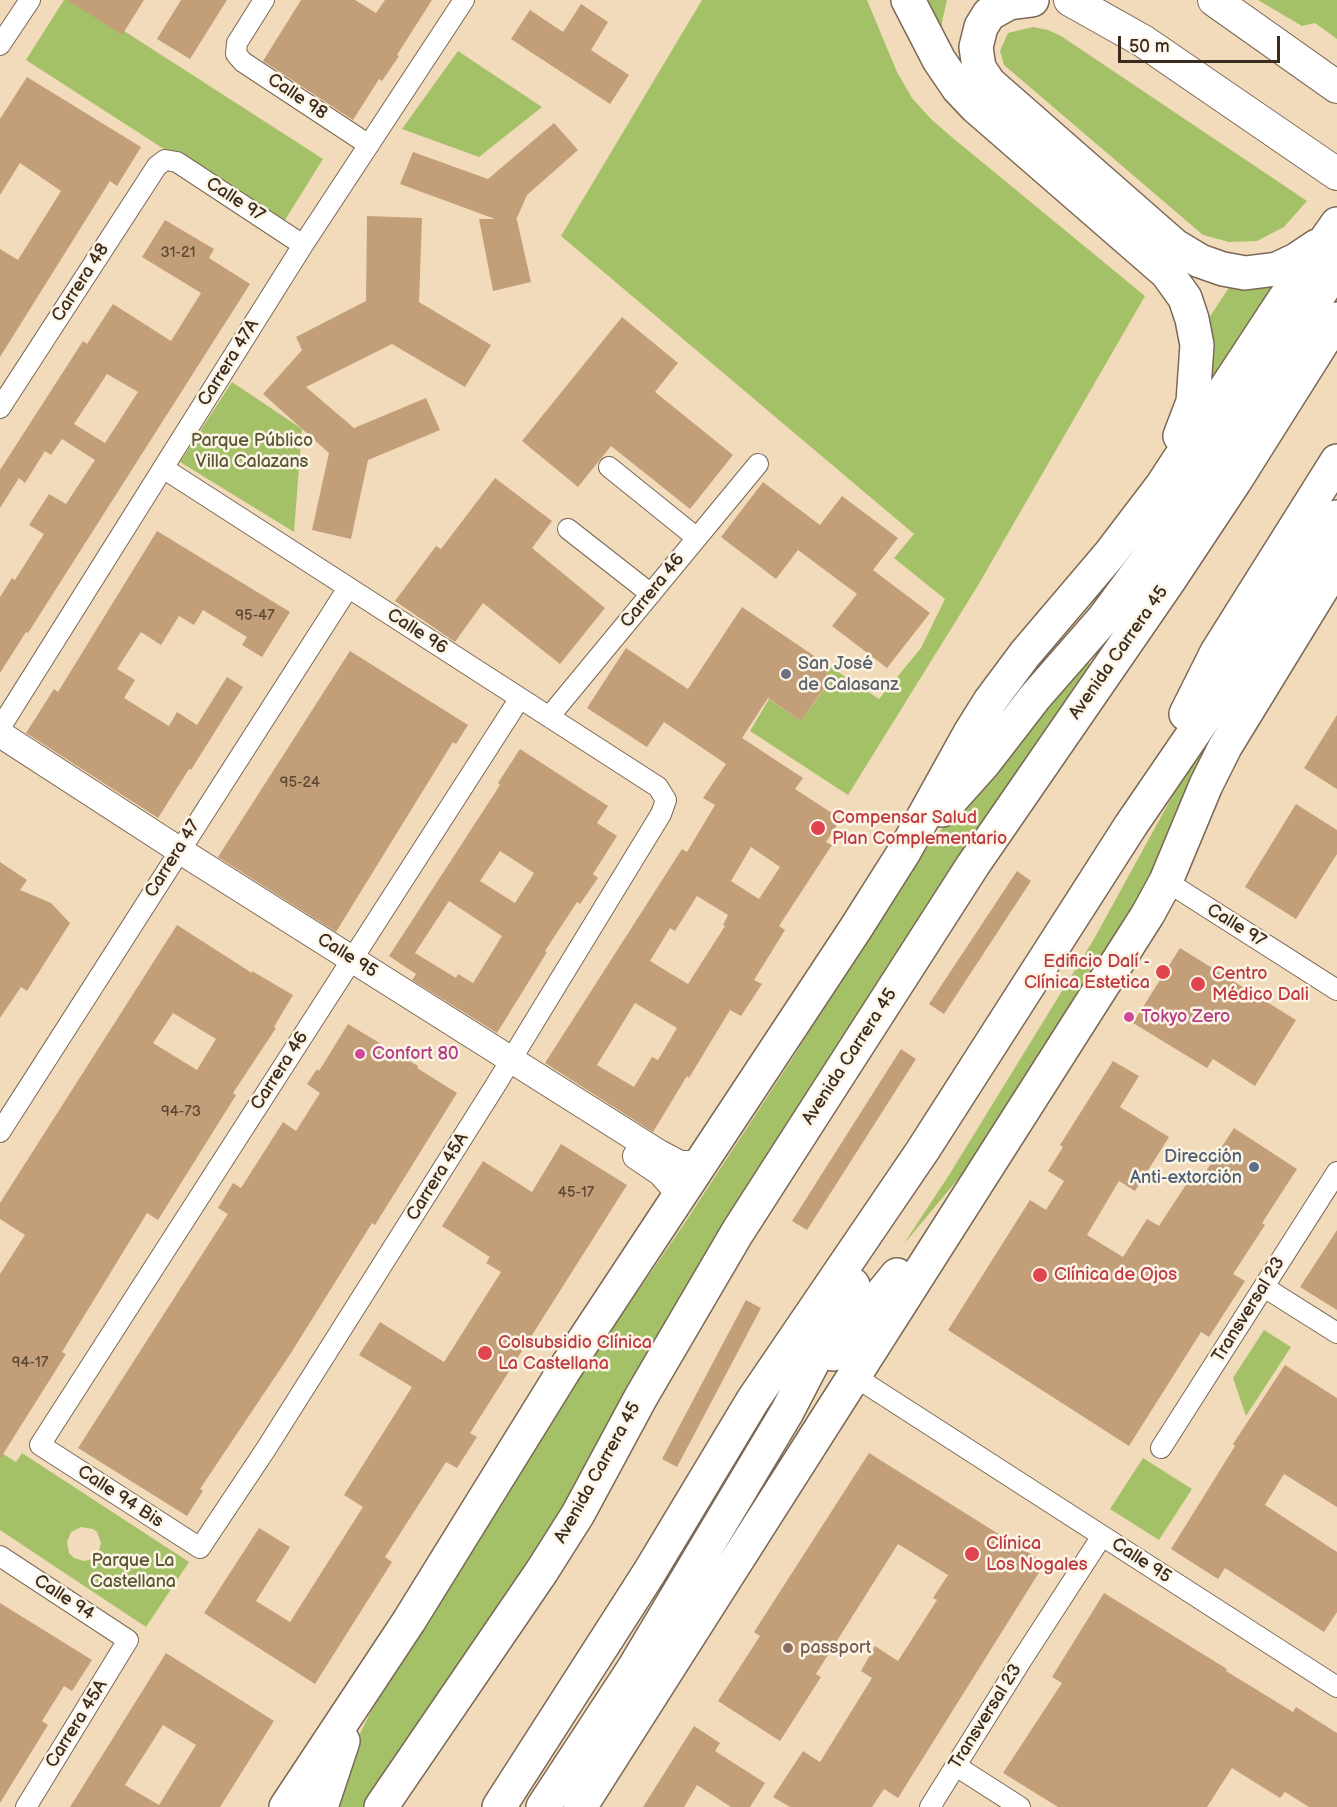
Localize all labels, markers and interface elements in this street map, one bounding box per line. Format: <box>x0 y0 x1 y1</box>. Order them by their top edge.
scale bar <box>1121 24 1283 62</box>
text: 50 m <box>1129 36 1170 57</box>
street label: Calle 98 <box>263 69 331 125</box>
street label: Calle 97 <box>202 173 268 227</box>
street label: Carrera 48 <box>48 240 114 326</box>
house number: 31-21 <box>161 244 195 262</box>
street label: Carrera 47A <box>194 316 264 410</box>
park label: Parque Público Villa Calazans <box>191 430 313 472</box>
street label: Carrera 46 <box>616 549 690 633</box>
street label: Avenida Carrera 45 <box>1065 582 1173 724</box>
street label: Calle 96 <box>383 604 451 660</box>
house number: 95-47 <box>235 607 275 625</box>
place label: San José de Calasanz <box>798 653 899 696</box>
marker: San José de Calasanz <box>779 667 793 681</box>
house number: 95-24 <box>280 774 320 792</box>
place label: Compensar Salud Plan Complementario <box>832 807 1007 850</box>
street label: Carrera 47 <box>141 816 205 902</box>
marker: Compensar Salud Plan Complementario <box>809 819 827 837</box>
street label: Calle 97 <box>1202 899 1270 953</box>
street label: Calle 95 <box>313 929 381 983</box>
place label: Edificio Dalí - Clínica Estetica <box>1024 951 1150 994</box>
marker: Edificio Dalí - Clínica Estetica <box>1154 963 1172 981</box>
place label: Centro Médico Dali <box>1212 963 1309 1006</box>
marker: Centro Médico Dali <box>1189 975 1207 993</box>
street label: Avenida Carrera 45 <box>798 985 902 1129</box>
place label: Tokyo Zero <box>1141 1006 1230 1028</box>
marker: Tokyo Zero <box>1122 1010 1136 1024</box>
street label: Carrera 46 <box>247 1028 313 1114</box>
place label: Confort 80 <box>372 1043 459 1065</box>
marker: Confort 80 <box>353 1047 367 1061</box>
house number: 94-73 <box>161 1103 201 1121</box>
street label: Carrera 45A <box>402 1129 474 1225</box>
place label: Dirección Anti-extorción <box>1130 1146 1242 1188</box>
marker: Dirección Anti-extorción <box>1247 1160 1261 1174</box>
house number: 45-17 <box>558 1184 594 1202</box>
street label: Transversal 23 <box>1208 1253 1290 1367</box>
place label: Clínica de Ojos <box>1054 1264 1177 1286</box>
marker: Clínica de Ojos <box>1031 1266 1049 1284</box>
place label: Colsubsidio Clínica La Castellana <box>498 1332 652 1374</box>
marker: Colsubsidio Clínica La Castellana <box>476 1344 494 1362</box>
house number: 94-17 <box>12 1354 48 1372</box>
street label: Avenida Carrera 45 <box>550 1399 646 1547</box>
street label: Calle 94 Bis <box>73 1461 167 1533</box>
place label: Clínica Los Nogales <box>986 1533 1088 1576</box>
street label: Calle 95 <box>1107 1534 1175 1588</box>
marker: Clínica Los Nogales <box>963 1545 981 1563</box>
park label: Parque La Castellana <box>90 1550 176 1592</box>
street label: Calle 94 <box>30 1570 98 1626</box>
place label: passport <box>800 1637 871 1659</box>
marker: passport <box>781 1641 795 1655</box>
street label: Transversal 23 <box>945 1660 1027 1774</box>
street label: Carrera 45A <box>41 1676 113 1772</box>

